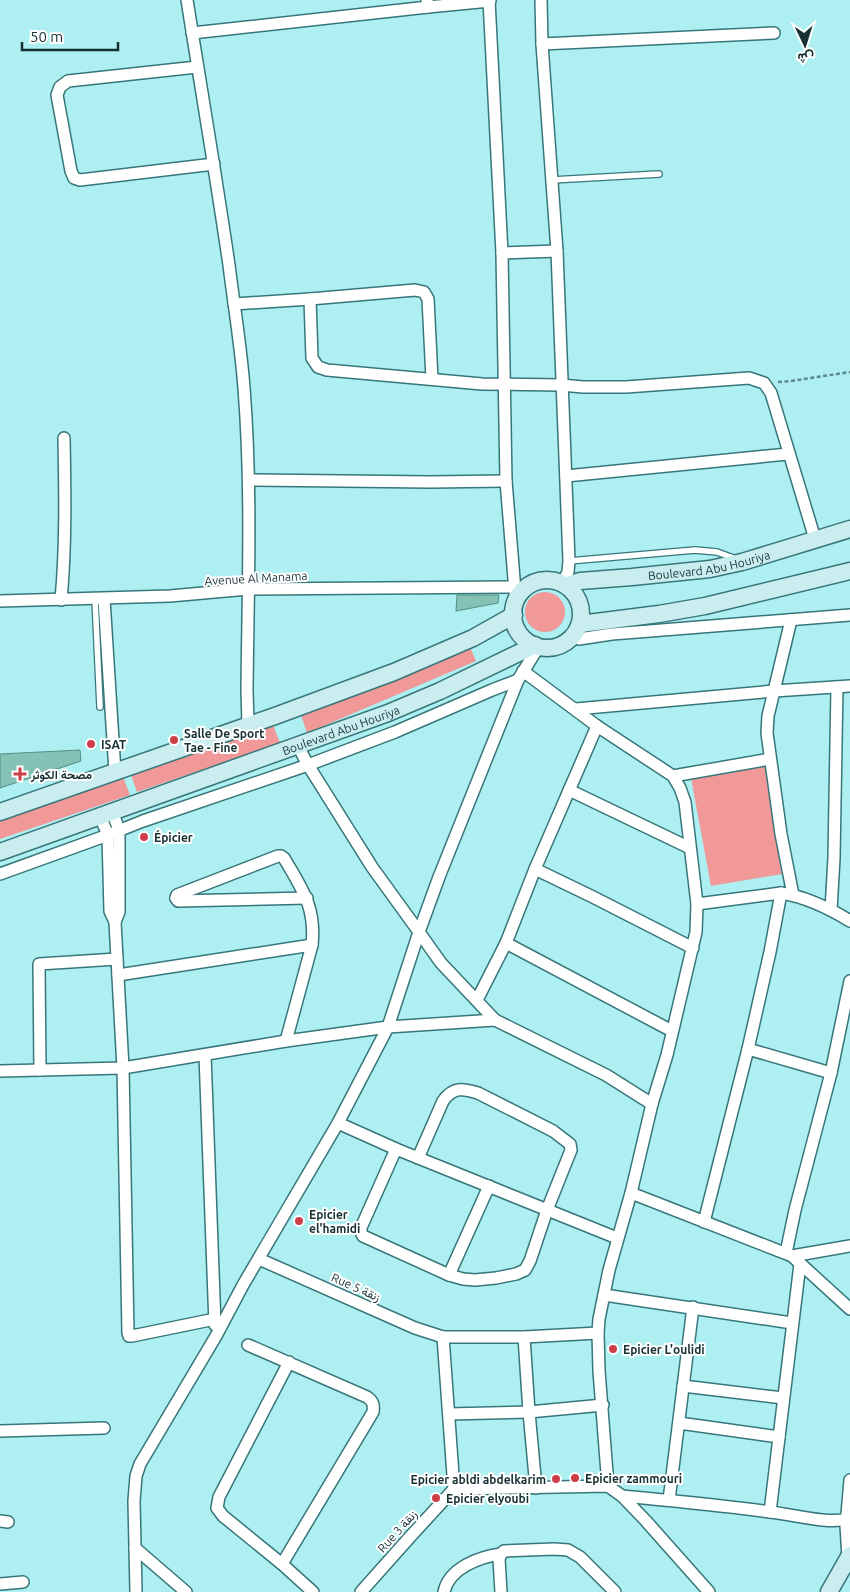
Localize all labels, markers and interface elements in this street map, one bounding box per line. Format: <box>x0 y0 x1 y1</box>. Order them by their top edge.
scale bar <box>22 20 119 52</box>
north arrow <box>780 20 830 70</box>
text: 50 m <box>30 28 63 45</box>
text: ش <box>797 48 815 67</box>
street label: Boulevard Abu Houriya <box>647 547 771 582</box>
street label: Avenue Al Manama <box>204 569 308 587</box>
street label: Boulevard Abu Houriya <box>280 702 401 757</box>
place label: Salle De Sport Tae - Fine <box>184 727 264 754</box>
marker: Salle De Sport Tae - Fine <box>168 734 180 746</box>
marker: ISAT <box>85 738 97 750</box>
place label: ISAT <box>101 738 126 751</box>
marker: مصحة الكوثر <box>13 767 27 781</box>
place label: مصحة الكوثر <box>30 768 93 783</box>
place label: Épicier <box>154 829 193 844</box>
marker: Épicier <box>138 831 150 843</box>
place label: Epicier el'hamidi <box>309 1208 360 1235</box>
marker: Epicier el'hamidi <box>293 1215 305 1227</box>
street label: Rue 5 زنقة <box>329 1270 382 1305</box>
marker: Epicier L'oulidi <box>607 1343 619 1355</box>
place label: Epicier L'oulidi <box>623 1343 705 1356</box>
marker: Epicier zammouri <box>569 1472 581 1484</box>
place label: Epicier zammouri <box>585 1472 682 1485</box>
place label: Epicier abldi abdelkarim <box>411 1473 546 1486</box>
marker: Epicier abldi abdelkarim <box>550 1473 562 1485</box>
marker: Epicier elyoubi <box>430 1492 442 1504</box>
place label: Epicier elyoubi <box>446 1492 529 1505</box>
street label: Rue 3 زنقة <box>375 1507 421 1556</box>

